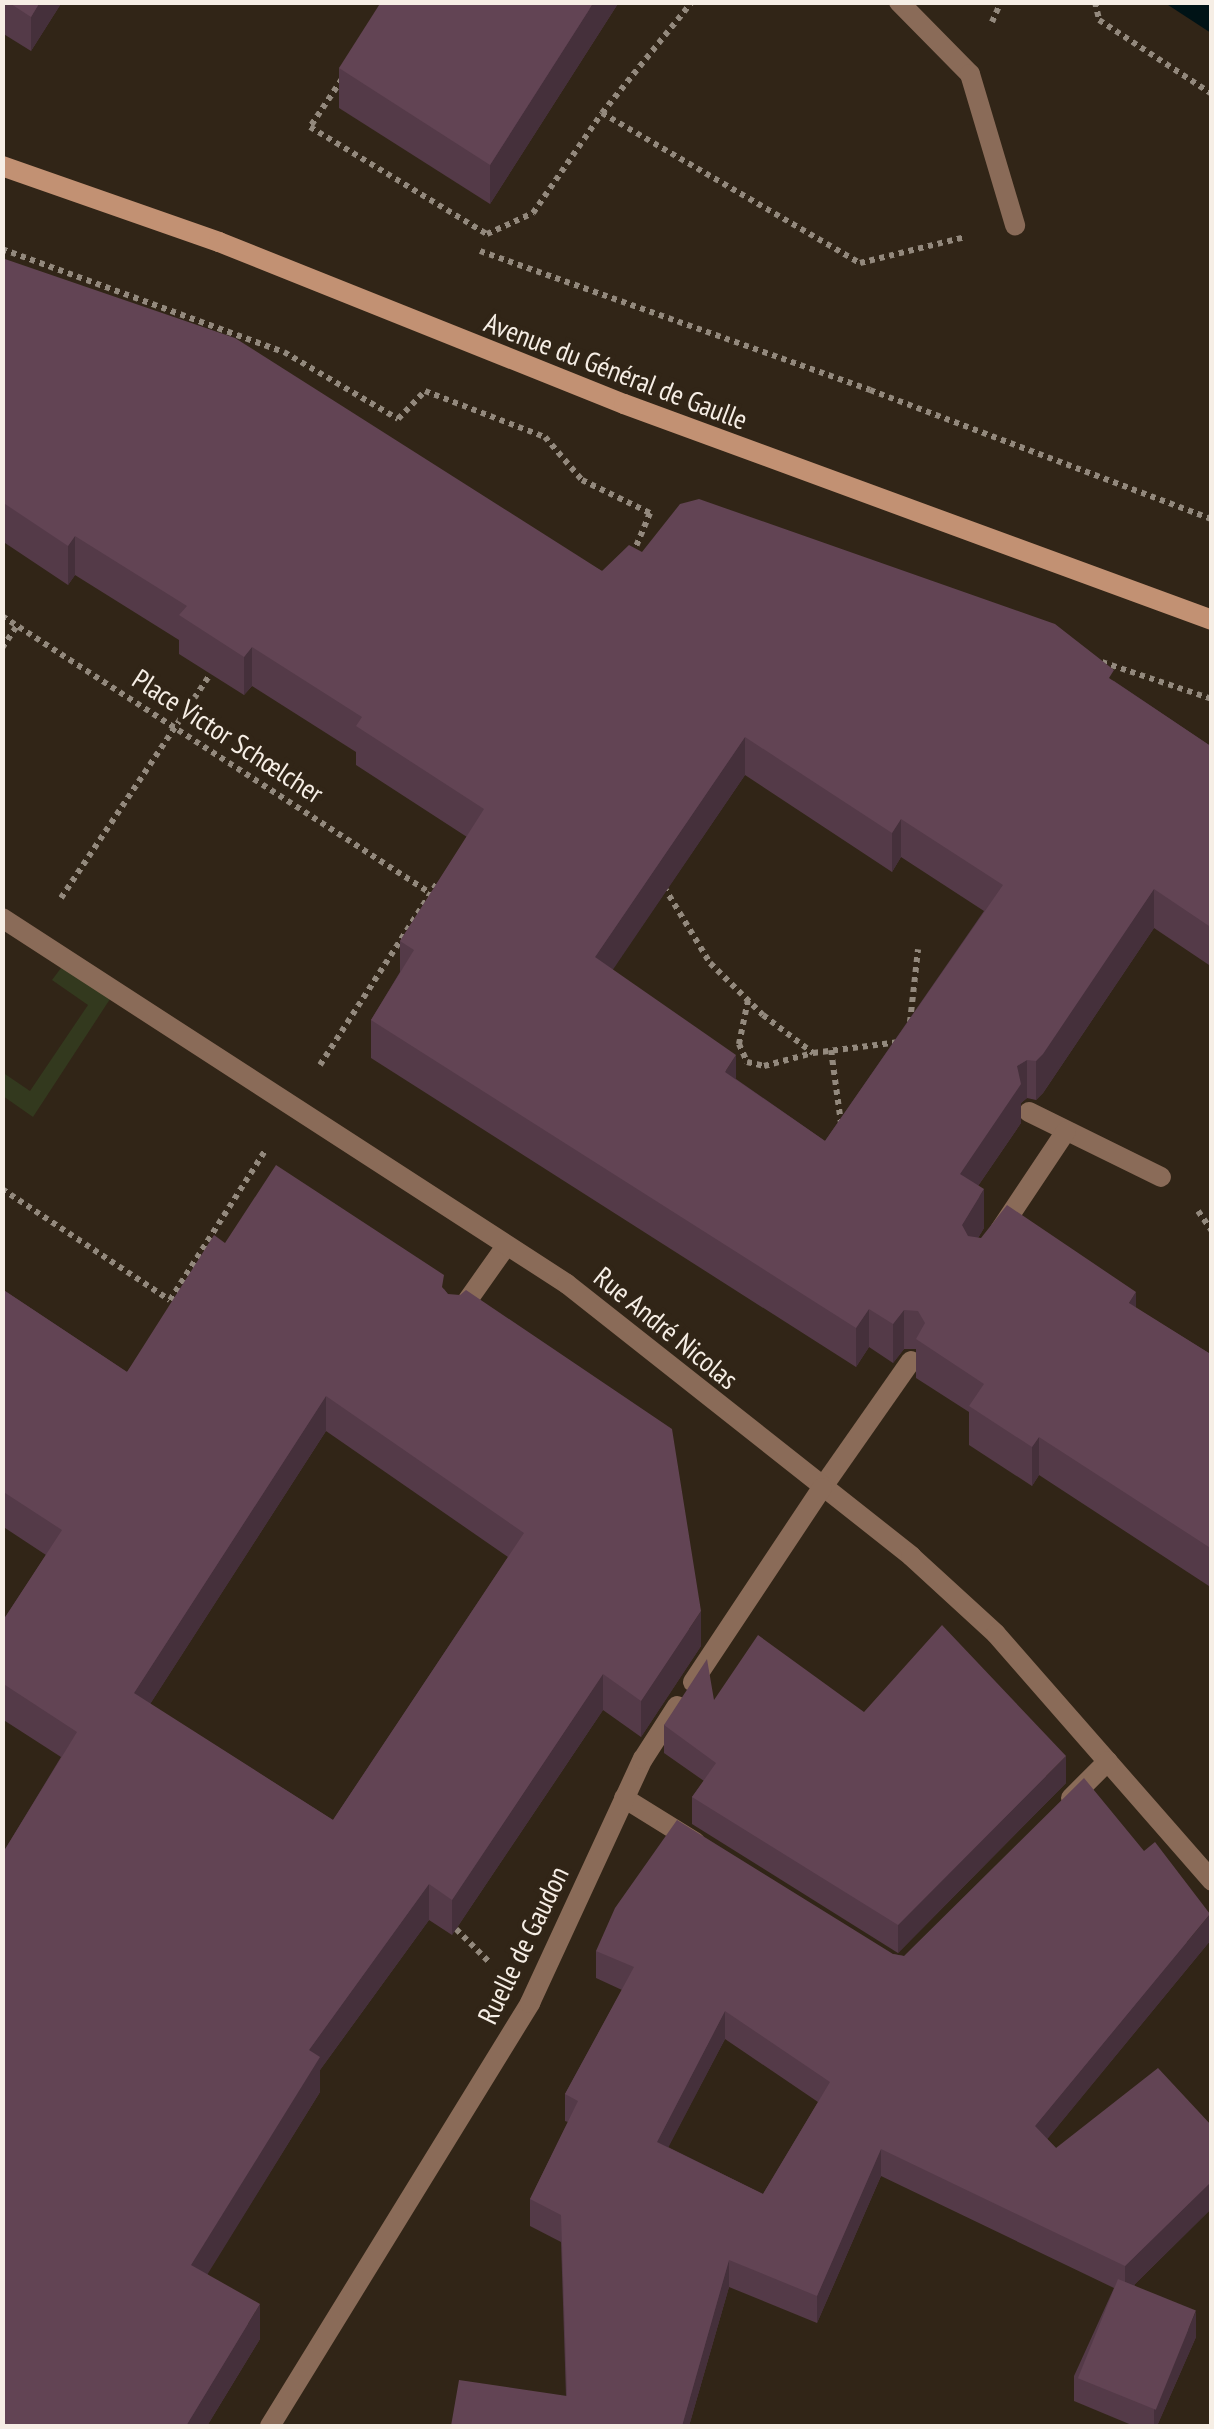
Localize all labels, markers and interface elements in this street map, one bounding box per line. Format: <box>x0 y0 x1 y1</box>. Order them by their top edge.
street label: Avenue du Général de Gaulle <box>480 305 752 437</box>
street label: Place Victor Schœlcher <box>126 662 330 810</box>
street label: Rue André Nicolas <box>587 1260 745 1396</box>
street label: Ruelle de Gaudon <box>470 1861 576 2029</box>

